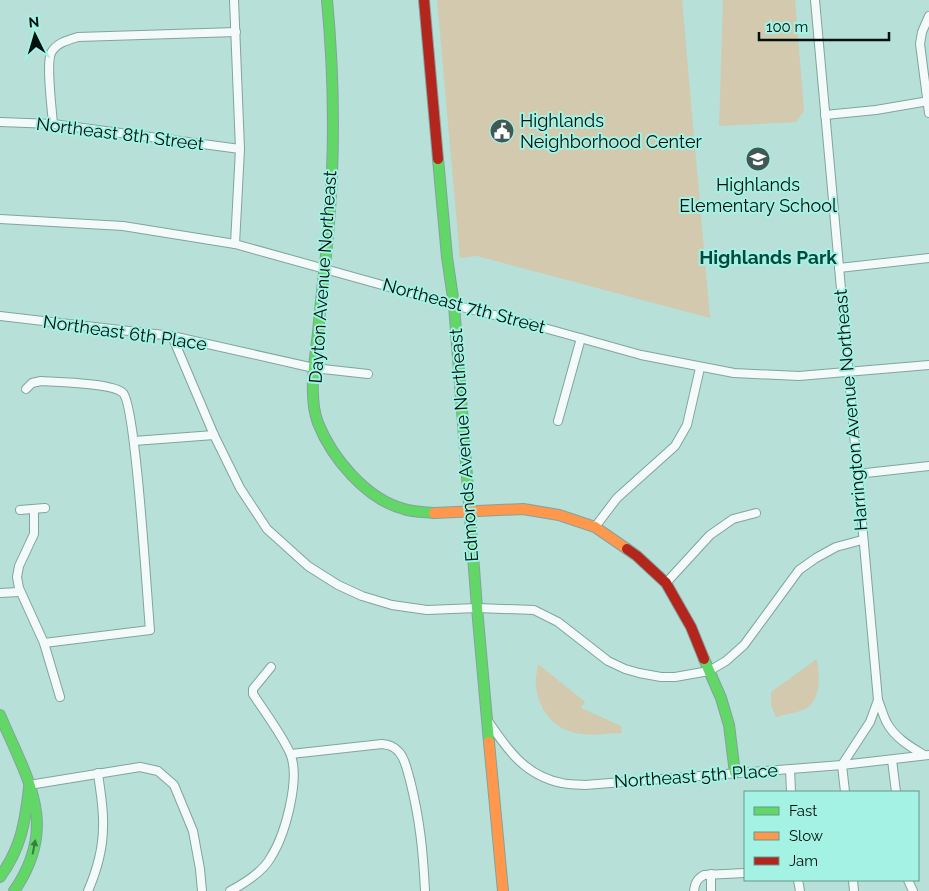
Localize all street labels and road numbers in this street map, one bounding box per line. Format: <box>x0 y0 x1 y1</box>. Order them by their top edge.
street label: Northeast 8th Street <box>35 113 205 154</box>
street label: Dayton Avenue Northeast <box>305 170 340 384</box>
street label: Northeast 7th Street <box>380 274 548 337</box>
street label: Harrington Avenue Northeast <box>829 288 872 532</box>
street label: Northeast 6th Place <box>42 311 209 354</box>
street label: Edmonds Avenue Northeast <box>445 328 482 562</box>
street label: Northeast 5th Place <box>613 759 779 792</box>

